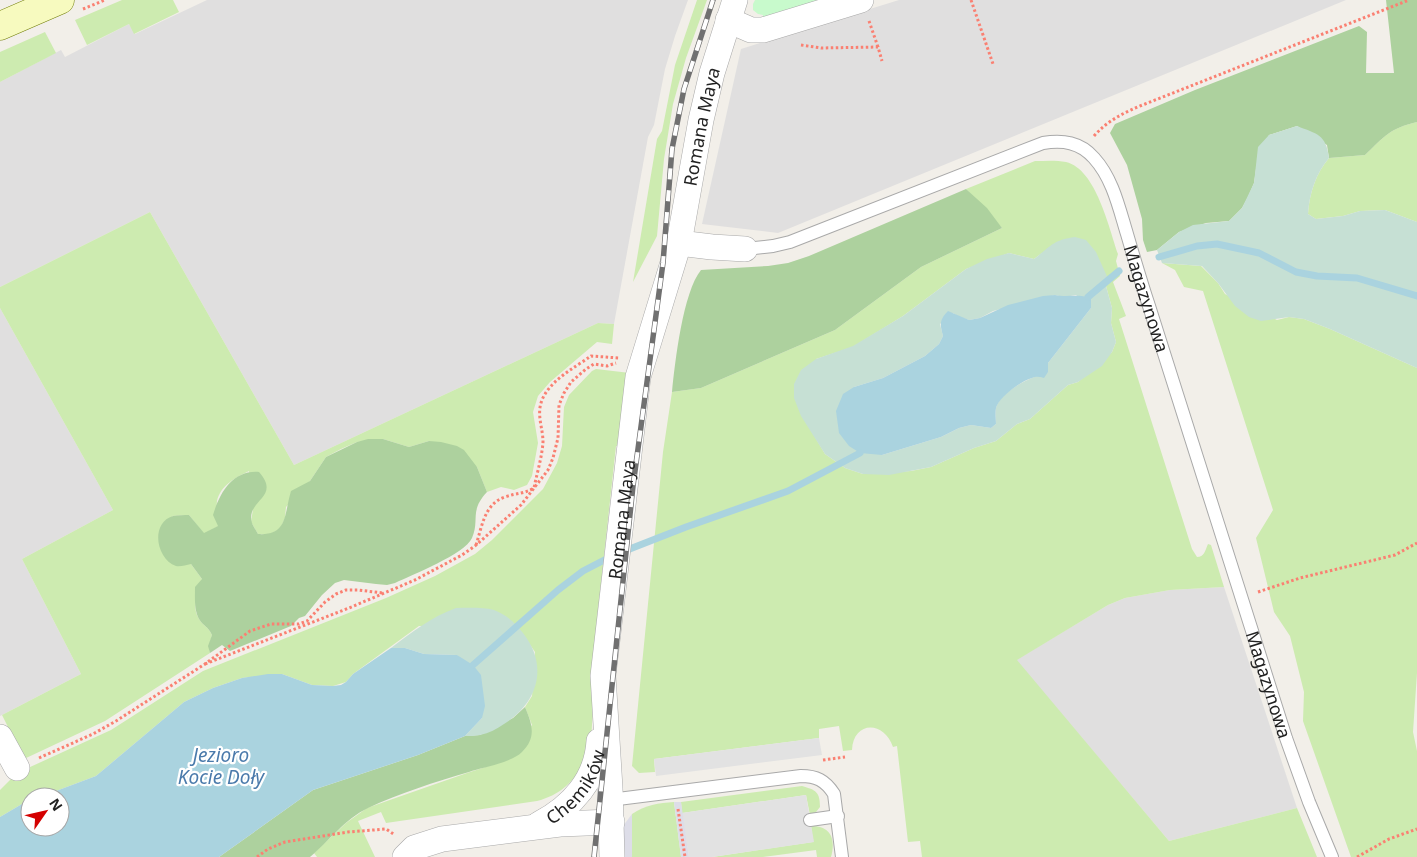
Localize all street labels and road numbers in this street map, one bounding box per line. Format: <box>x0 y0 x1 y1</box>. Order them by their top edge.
street label: Romana Maya <box>677 64 725 188</box>
street label: Magazynowa <box>1119 242 1175 355</box>
street label: Romana Maya <box>602 458 640 581</box>
street label: Magazynowa <box>1241 628 1297 741</box>
street label: Chemików <box>541 747 610 829</box>

